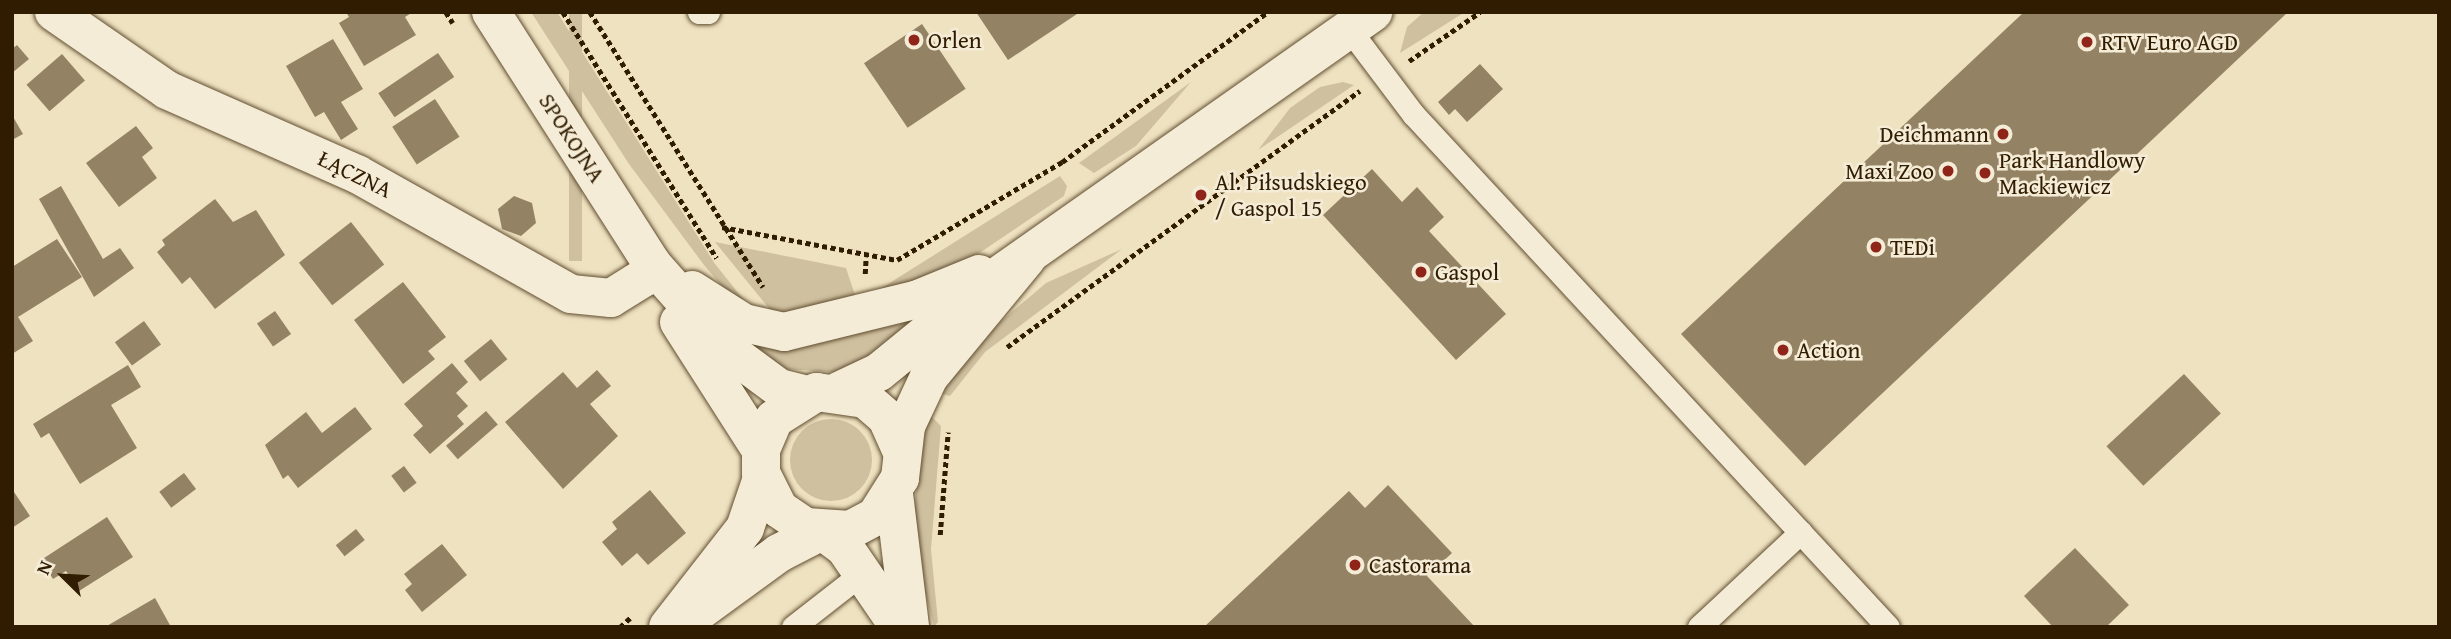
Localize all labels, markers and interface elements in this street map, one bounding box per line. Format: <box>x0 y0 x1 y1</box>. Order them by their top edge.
place label: Orlen <box>928 26 982 54</box>
place label: RTV Euro AGD <box>2101 28 2238 56</box>
marker: Orlen <box>906 32 922 48</box>
marker: RTV Euro AGD <box>2079 34 2095 50</box>
street label: SPOKOJNA <box>533 88 611 188</box>
place label: Deichmann <box>1880 120 1989 148</box>
marker: Deichmann <box>1995 126 2011 142</box>
street label: ŁĄCZNA <box>314 144 396 204</box>
place label: Park Handlowy Mackiewicz <box>1999 146 2145 200</box>
place label: Maxi Zoo <box>1845 157 1934 185</box>
marker: Maxi Zoo <box>1940 163 1956 179</box>
marker: Park Handlowy Mackiewicz <box>1977 165 1993 181</box>
place label: Al. Piłsudskiego / Gaspol 15 <box>1215 168 1367 222</box>
marker: Al. Piłsudskiego / Gaspol 15 <box>1193 187 1209 203</box>
place label: TEDi <box>1890 233 1935 261</box>
marker: TEDi <box>1868 239 1884 255</box>
place label: Gaspol <box>1435 258 1499 286</box>
marker: Gaspol <box>1413 264 1429 280</box>
place label: Action <box>1797 336 1860 364</box>
marker: Action <box>1775 342 1791 358</box>
north arrow <box>28 541 98 611</box>
place label: Castorama <box>1369 551 1471 579</box>
text: N <box>28 556 59 579</box>
marker: Castorama <box>1347 557 1363 573</box>

